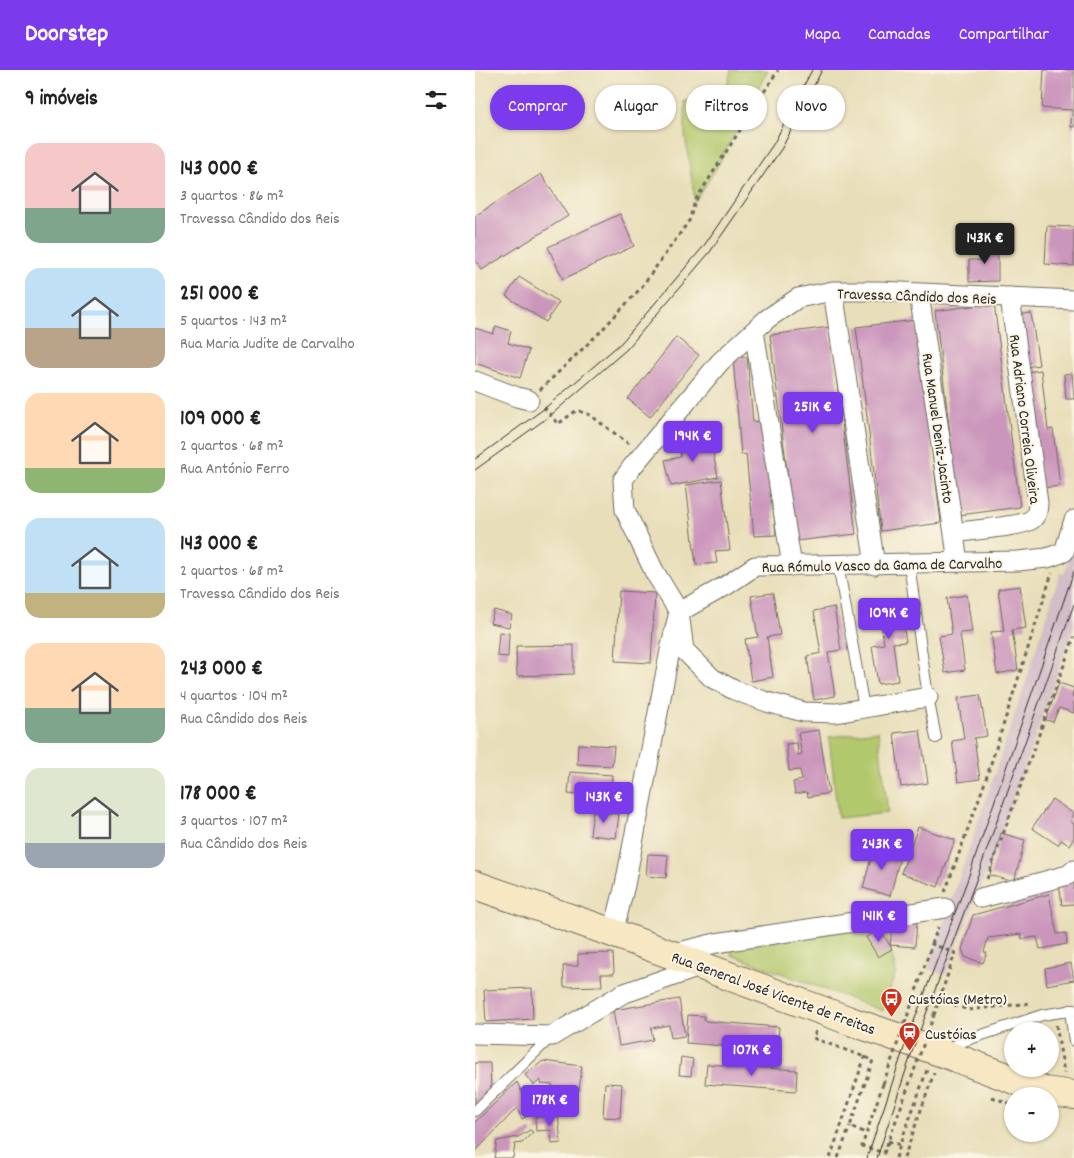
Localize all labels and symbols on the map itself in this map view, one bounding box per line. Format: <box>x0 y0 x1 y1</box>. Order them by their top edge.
pin: 143K € <box>944 222 1026 265</box>
street label: Travessa Cândido dos Reis <box>837 283 997 312</box>
street label: Rua Adriano Correia Oliveira <box>1002 333 1045 506</box>
street label: Rua Manuel Deniz-Jacinto <box>915 352 958 505</box>
pin: 251K € <box>772 392 854 434</box>
pin: 194K € <box>652 420 734 463</box>
street label: Rua Rómulo Vasco da Gama de Carvalho <box>761 553 1003 580</box>
pin: 109K € <box>848 598 930 640</box>
pin: 143K € <box>563 782 645 824</box>
pin: 243K € <box>841 828 923 871</box>
pin: 141K € <box>838 900 920 943</box>
street label: Rua General José Vicente de Freitas <box>668 947 879 1042</box>
bus stop icon: Custóias (Metro) <box>880 986 904 1017</box>
place label: Custóias (Metro) <box>908 989 1007 1012</box>
station icon: Custóias <box>897 1021 921 1052</box>
place label: Custóias <box>925 1024 977 1047</box>
pin: 107K € <box>711 1034 793 1077</box>
pin: 178K € <box>509 1084 591 1127</box>

